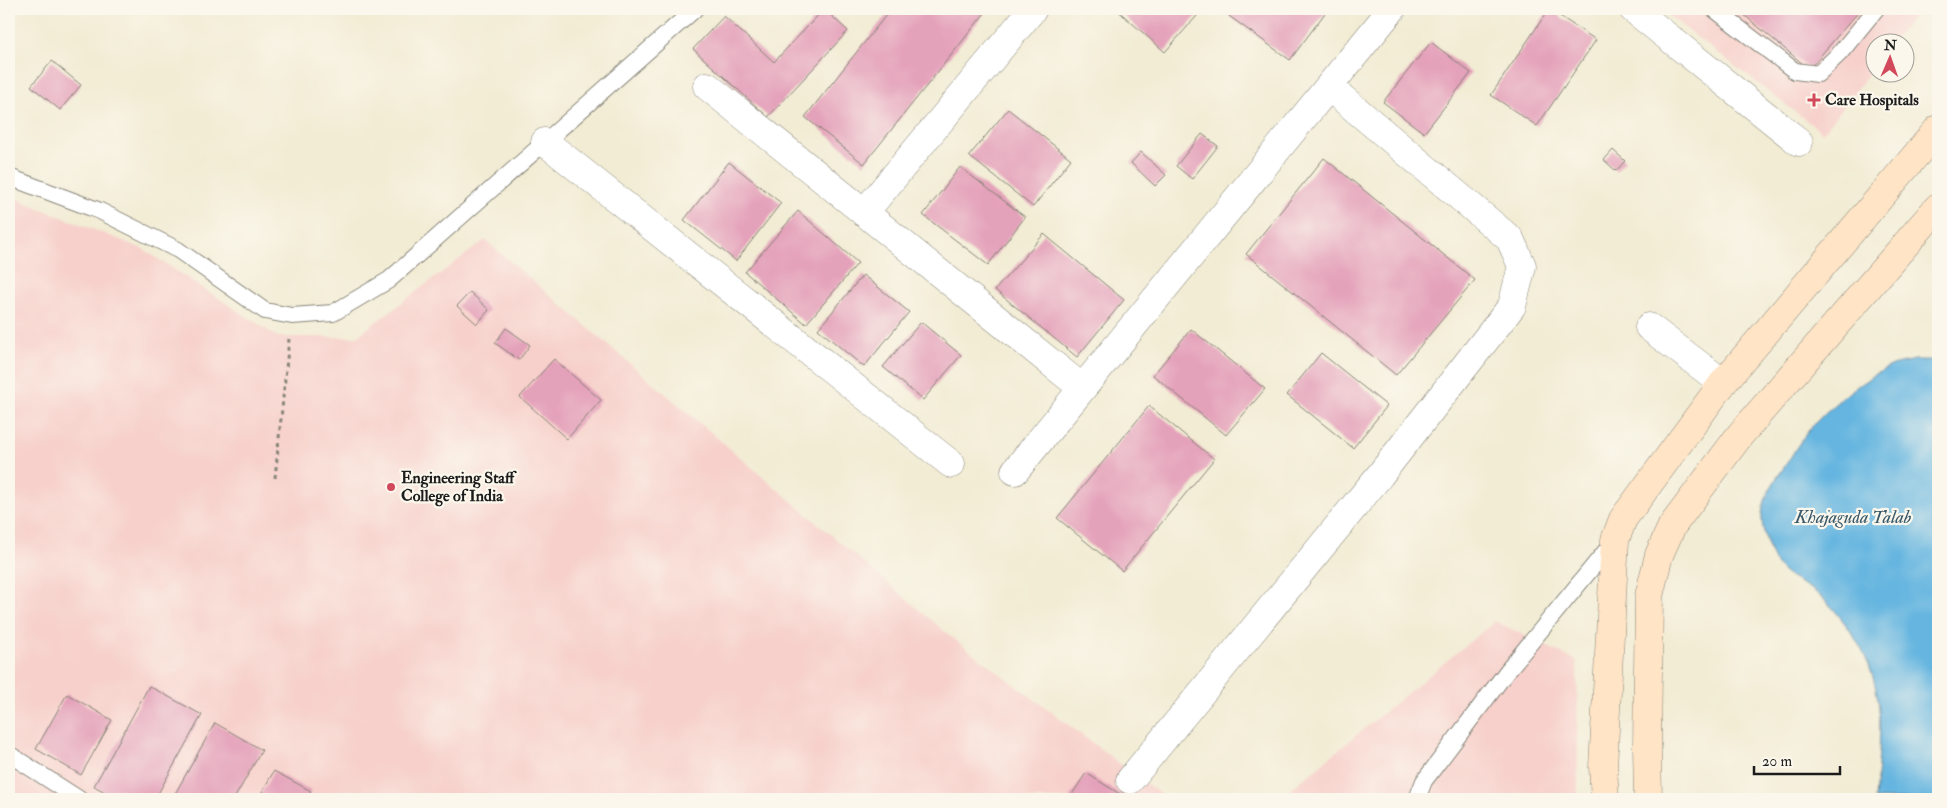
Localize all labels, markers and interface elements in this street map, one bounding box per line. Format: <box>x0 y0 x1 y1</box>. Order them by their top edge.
north arrow <box>1864 32 1914 82</box>
text: N <box>1883 37 1897 54</box>
place label: Care Hospitals <box>1825 90 1919 111</box>
marker: Care Hospitals <box>1807 93 1821 107</box>
place label: Engineering Staff College of India <box>401 468 517 507</box>
marker: Engineering Staff College of India <box>385 481 397 493</box>
water label: Khajaguda Talab <box>1794 506 1912 529</box>
scale bar <box>1754 743 1841 775</box>
text: 20 m <box>1762 752 1792 771</box>

